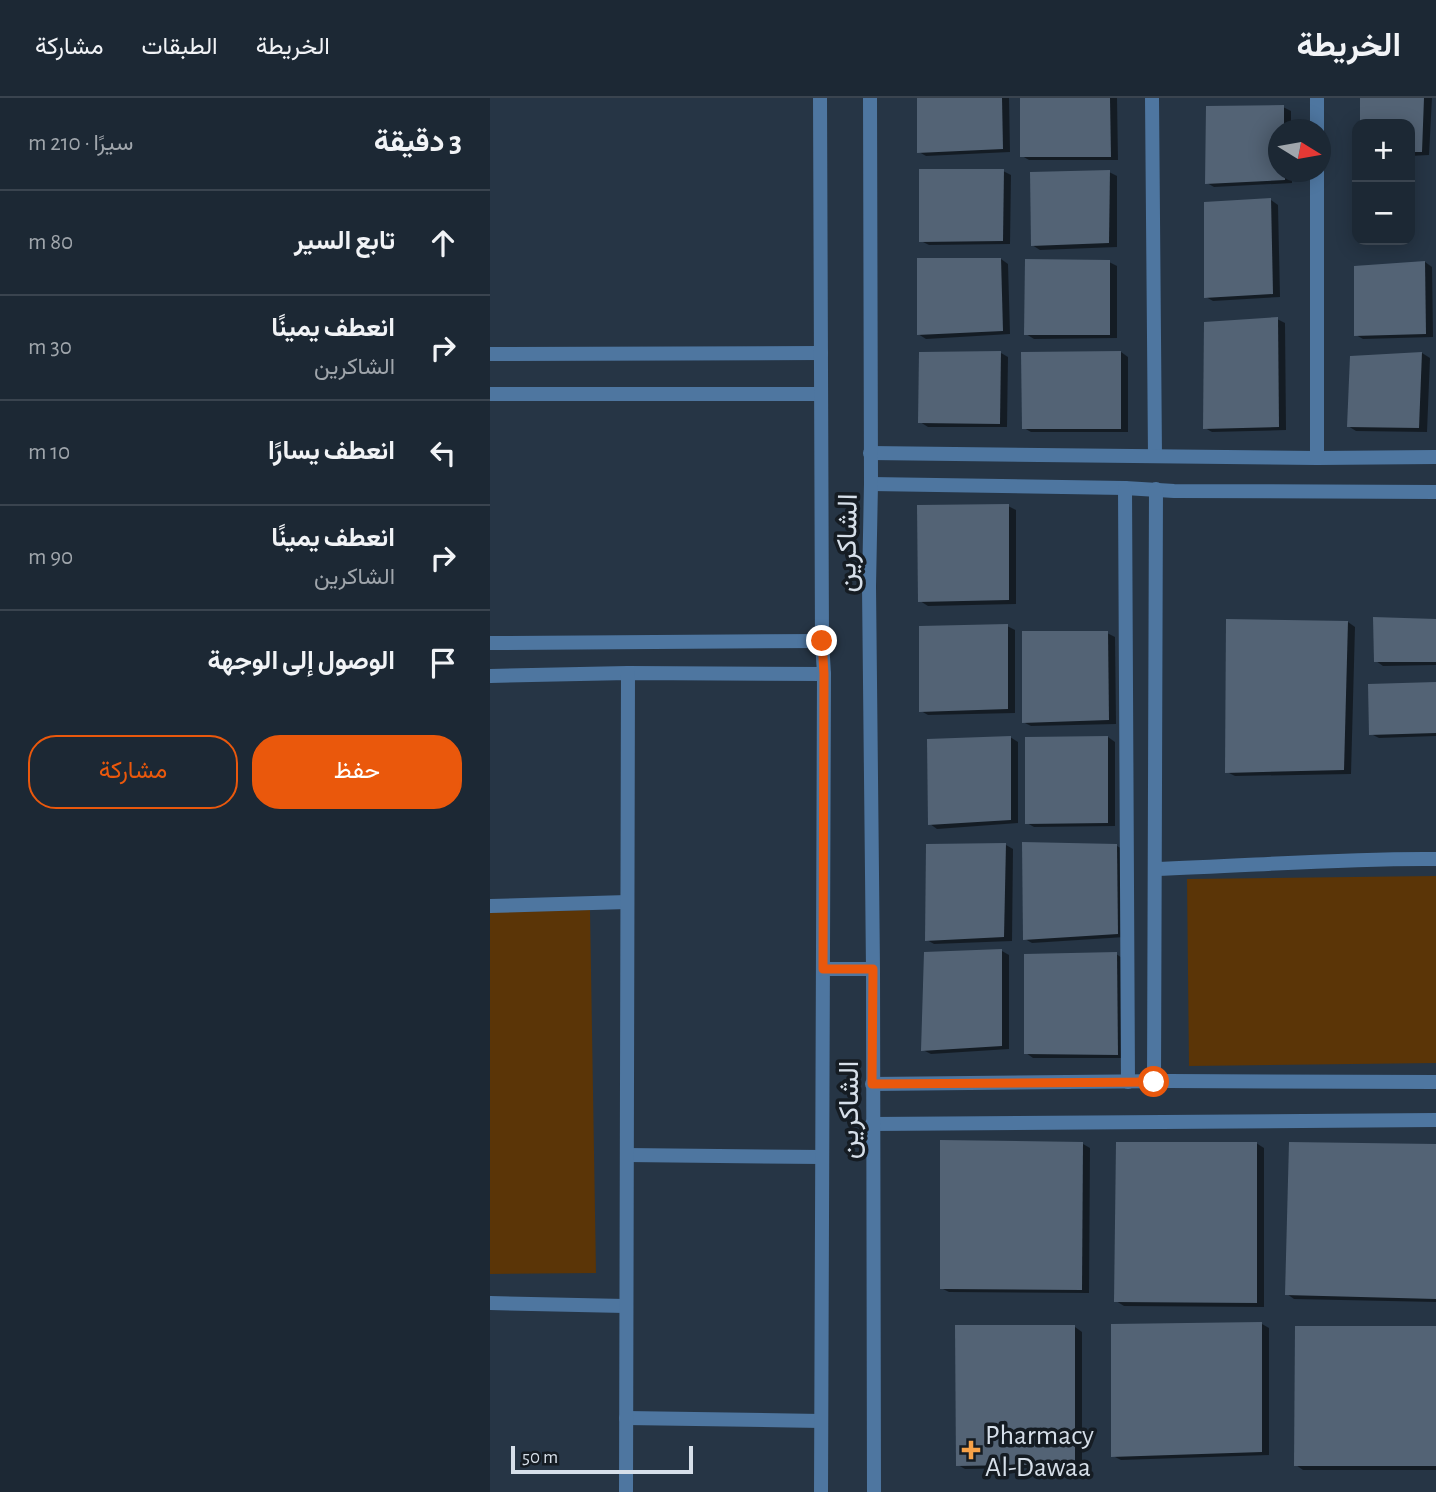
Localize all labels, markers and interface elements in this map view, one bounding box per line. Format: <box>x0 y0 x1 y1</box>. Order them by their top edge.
text: الخريطة <box>1297 30 1401 63</box>
text: مشاركة <box>35 35 103 59</box>
text: الطبقات <box>141 35 218 59</box>
text: الخريطة <box>256 35 330 59</box>
north arrow <box>1268 119 1331 182</box>
map controls <box>1352 119 1415 245</box>
button: + <box>1352 119 1415 182</box>
text: 3 دقيقة <box>374 127 462 157</box>
text: سيرًا · 210 m <box>28 132 134 155</box>
button: − <box>1352 182 1415 245</box>
icon: ahead <box>424 224 462 262</box>
text: تابع السير <box>294 228 395 254</box>
text: 80 m <box>28 231 73 254</box>
text: انعطف يمينًا <box>271 315 395 341</box>
icon: right <box>424 329 462 367</box>
text: 30 m <box>28 336 72 359</box>
text: الشاكرين <box>314 356 395 379</box>
icon: left <box>424 434 462 472</box>
text: انعطف يسارًا <box>268 438 395 464</box>
text: 10 m <box>28 441 70 464</box>
street label: الشاكرين <box>833 493 865 593</box>
text: انعطف يمينًا <box>271 525 395 551</box>
icon: right <box>424 539 462 577</box>
text: 90 m <box>28 546 73 569</box>
text: الشاكرين <box>314 566 395 589</box>
route end <box>806 625 837 656</box>
icon: arrive <box>424 644 462 682</box>
text: الوصول إلى الوجهة <box>207 648 395 674</box>
button: مشاركة <box>28 735 238 809</box>
button: حفظ <box>252 735 462 809</box>
street label: الشاكرين <box>836 1061 866 1159</box>
route start <box>1138 1066 1169 1097</box>
place label: Pharmacy Al-Dawaa <box>985 1422 1094 1482</box>
marker: Pharmacy Al-Dawaa <box>963 1442 979 1458</box>
scale bar <box>511 1443 693 1475</box>
text: 50 m <box>522 1448 558 1467</box>

